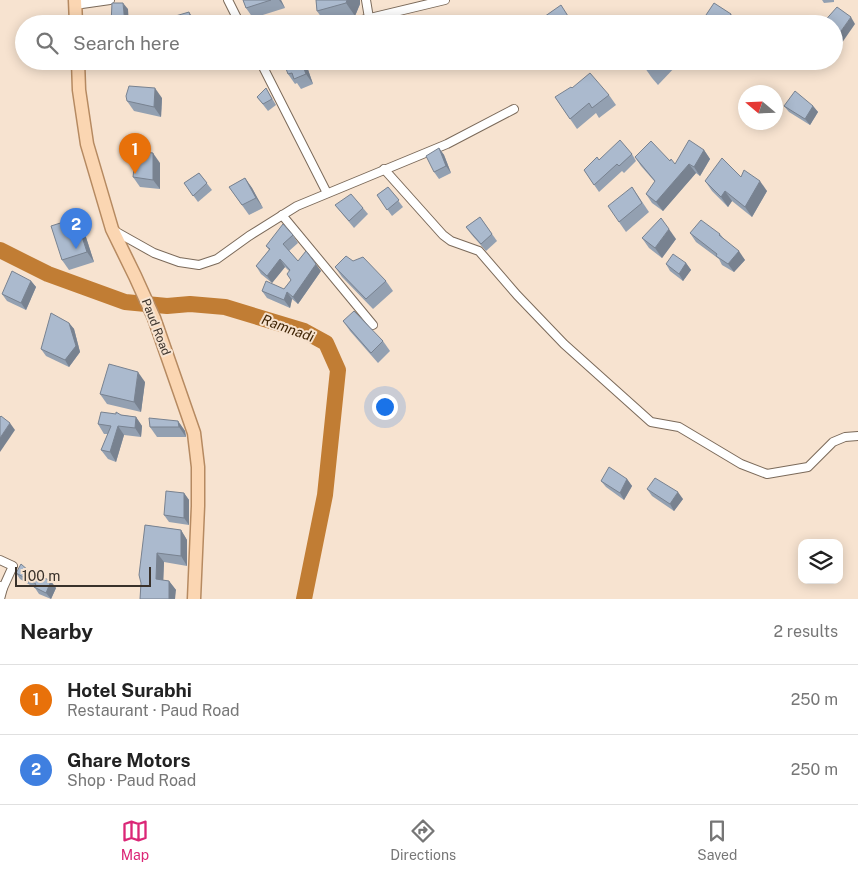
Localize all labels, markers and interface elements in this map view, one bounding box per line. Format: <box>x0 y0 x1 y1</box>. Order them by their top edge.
search box <box>15 15 843 70</box>
icon: search <box>33 29 61 57</box>
text: Search here <box>73 32 180 54</box>
north arrow <box>738 85 783 130</box>
pin: 1 <box>119 133 151 174</box>
pin: 2 <box>60 208 92 249</box>
street label: Paud Road <box>139 297 173 357</box>
water label: Ramnadi <box>259 311 317 345</box>
your location <box>372 394 398 420</box>
map controls <box>798 539 843 584</box>
button: layers <box>798 539 843 584</box>
scale bar <box>15 564 151 587</box>
text: 100 m <box>22 568 60 584</box>
text: Nearby <box>20 619 93 644</box>
text: 2 results <box>773 622 838 641</box>
text: Hotel Surabhi <box>67 679 192 701</box>
text: 1 <box>33 690 39 709</box>
text: 250 m <box>791 690 838 709</box>
text: Restaurant · Paud Road <box>67 701 240 720</box>
text: Ghare Motors <box>67 749 191 771</box>
text: 2 <box>31 760 41 779</box>
text: 250 m <box>791 760 838 779</box>
text: Shop · Paud Road <box>67 771 196 790</box>
tab: Map <box>121 817 149 863</box>
tab: Directions <box>390 817 456 863</box>
tab: Saved <box>697 817 737 863</box>

